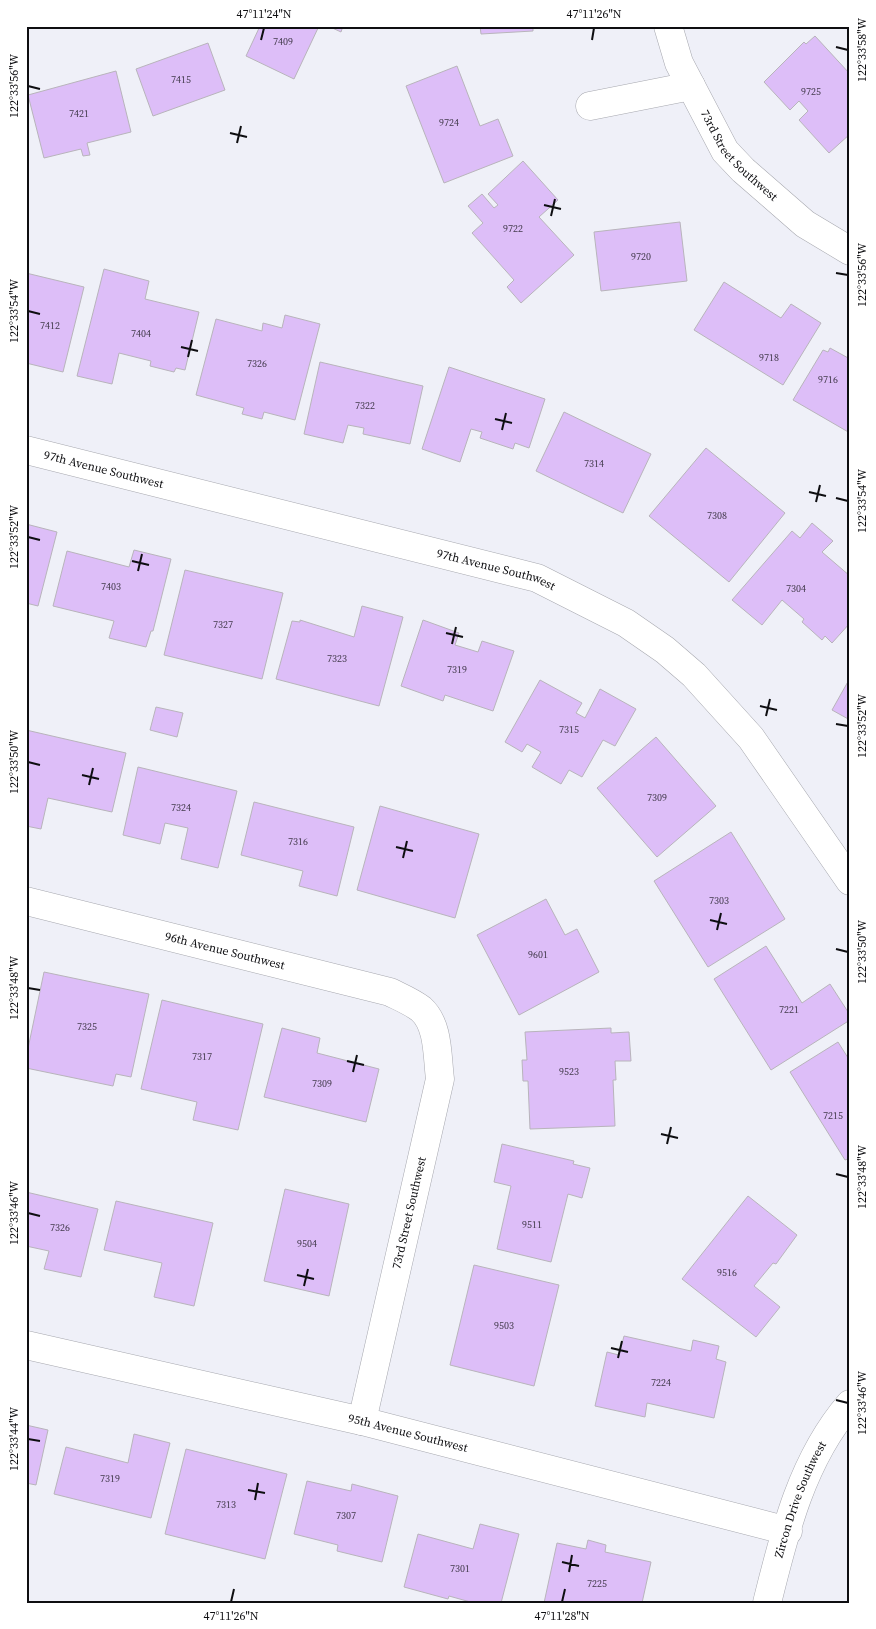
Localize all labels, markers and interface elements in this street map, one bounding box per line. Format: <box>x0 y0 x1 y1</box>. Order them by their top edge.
text: 47°11'24"N <box>236 6 292 22</box>
text: 47°11'26"N <box>566 6 622 22</box>
text: 122°33'58"W <box>854 18 870 82</box>
house number: 7409 <box>273 35 293 48</box>
text: 122°33'56"W <box>6 54 22 118</box>
house number: 7415 <box>171 73 191 86</box>
house number: 9725 <box>801 85 821 98</box>
house number: 7421 <box>69 107 89 120</box>
street label: 73rd Street Southwest <box>697 107 781 205</box>
house number: 9724 <box>439 116 459 129</box>
house number: 9722 <box>503 222 523 235</box>
text: 122°33'56"W <box>854 243 870 307</box>
house number: 9720 <box>631 250 651 263</box>
text: 122°33'54"W <box>6 279 22 343</box>
house number: 7412 <box>40 319 60 332</box>
house number: 7404 <box>131 327 151 340</box>
house number: 9718 <box>759 351 779 364</box>
house number: 7326 <box>247 357 267 370</box>
house number: 9716 <box>818 373 838 386</box>
house number: 7322 <box>355 399 375 412</box>
street label: 97th Avenue Southwest <box>42 447 165 492</box>
house number: 7314 <box>584 457 604 470</box>
text: 122°33'54"W <box>854 469 870 533</box>
text: 122°33'52"W <box>6 505 22 569</box>
house number: 7308 <box>707 509 727 522</box>
street label: 97th Avenue Southwest <box>435 545 558 594</box>
house number: 7403 <box>101 580 121 593</box>
house number: 7304 <box>786 582 806 595</box>
house number: 7327 <box>213 618 233 631</box>
house number: 7323 <box>327 652 347 665</box>
house number: 7319 <box>447 663 467 676</box>
text: 122°33'52"W <box>854 694 870 758</box>
house number: 7315 <box>559 723 579 736</box>
text: 122°33'50"W <box>6 730 22 794</box>
house number: 7309 <box>647 791 667 804</box>
house number: 7324 <box>171 801 191 814</box>
house number: 7316 <box>288 835 308 848</box>
house number: 7303 <box>709 894 729 907</box>
text: 122°33'50"W <box>854 920 870 984</box>
street label: 96th Avenue Southwest <box>163 928 286 973</box>
house number: 9601 <box>528 948 548 961</box>
text: 122°33'48"W <box>6 956 22 1020</box>
house number: 7221 <box>779 1003 799 1016</box>
house number: 7325 <box>77 1020 97 1033</box>
house number: 7317 <box>192 1050 212 1063</box>
house number: 9523 <box>559 1065 579 1078</box>
house number: 7309 <box>312 1077 332 1090</box>
house number: 7215 <box>823 1109 843 1122</box>
text: 122°33'48"W <box>854 1145 870 1209</box>
street label: 73rd Street Southwest <box>388 1155 430 1271</box>
text: 122°33'46"W <box>6 1181 22 1245</box>
house number: 9511 <box>522 1218 542 1231</box>
house number: 7326 <box>50 1221 70 1234</box>
house number: 9504 <box>297 1237 317 1250</box>
house number: 9516 <box>717 1266 737 1279</box>
house number: 9503 <box>494 1319 514 1332</box>
text: 122°33'46"W <box>854 1371 870 1435</box>
house number: 7224 <box>651 1376 671 1389</box>
text: 122°33'44"W <box>6 1407 22 1471</box>
street label: 95th Avenue Southwest <box>347 1410 470 1456</box>
street label: Zircon Drive Southwest <box>771 1438 830 1560</box>
house number: 7319 <box>100 1472 120 1485</box>
house number: 7313 <box>216 1498 236 1511</box>
house number: 7307 <box>336 1509 356 1522</box>
house number: 7301 <box>450 1562 470 1575</box>
house number: 7225 <box>587 1577 607 1590</box>
text: 47°11'26"N <box>203 1608 259 1624</box>
text: 47°11'28"N <box>534 1608 590 1624</box>

